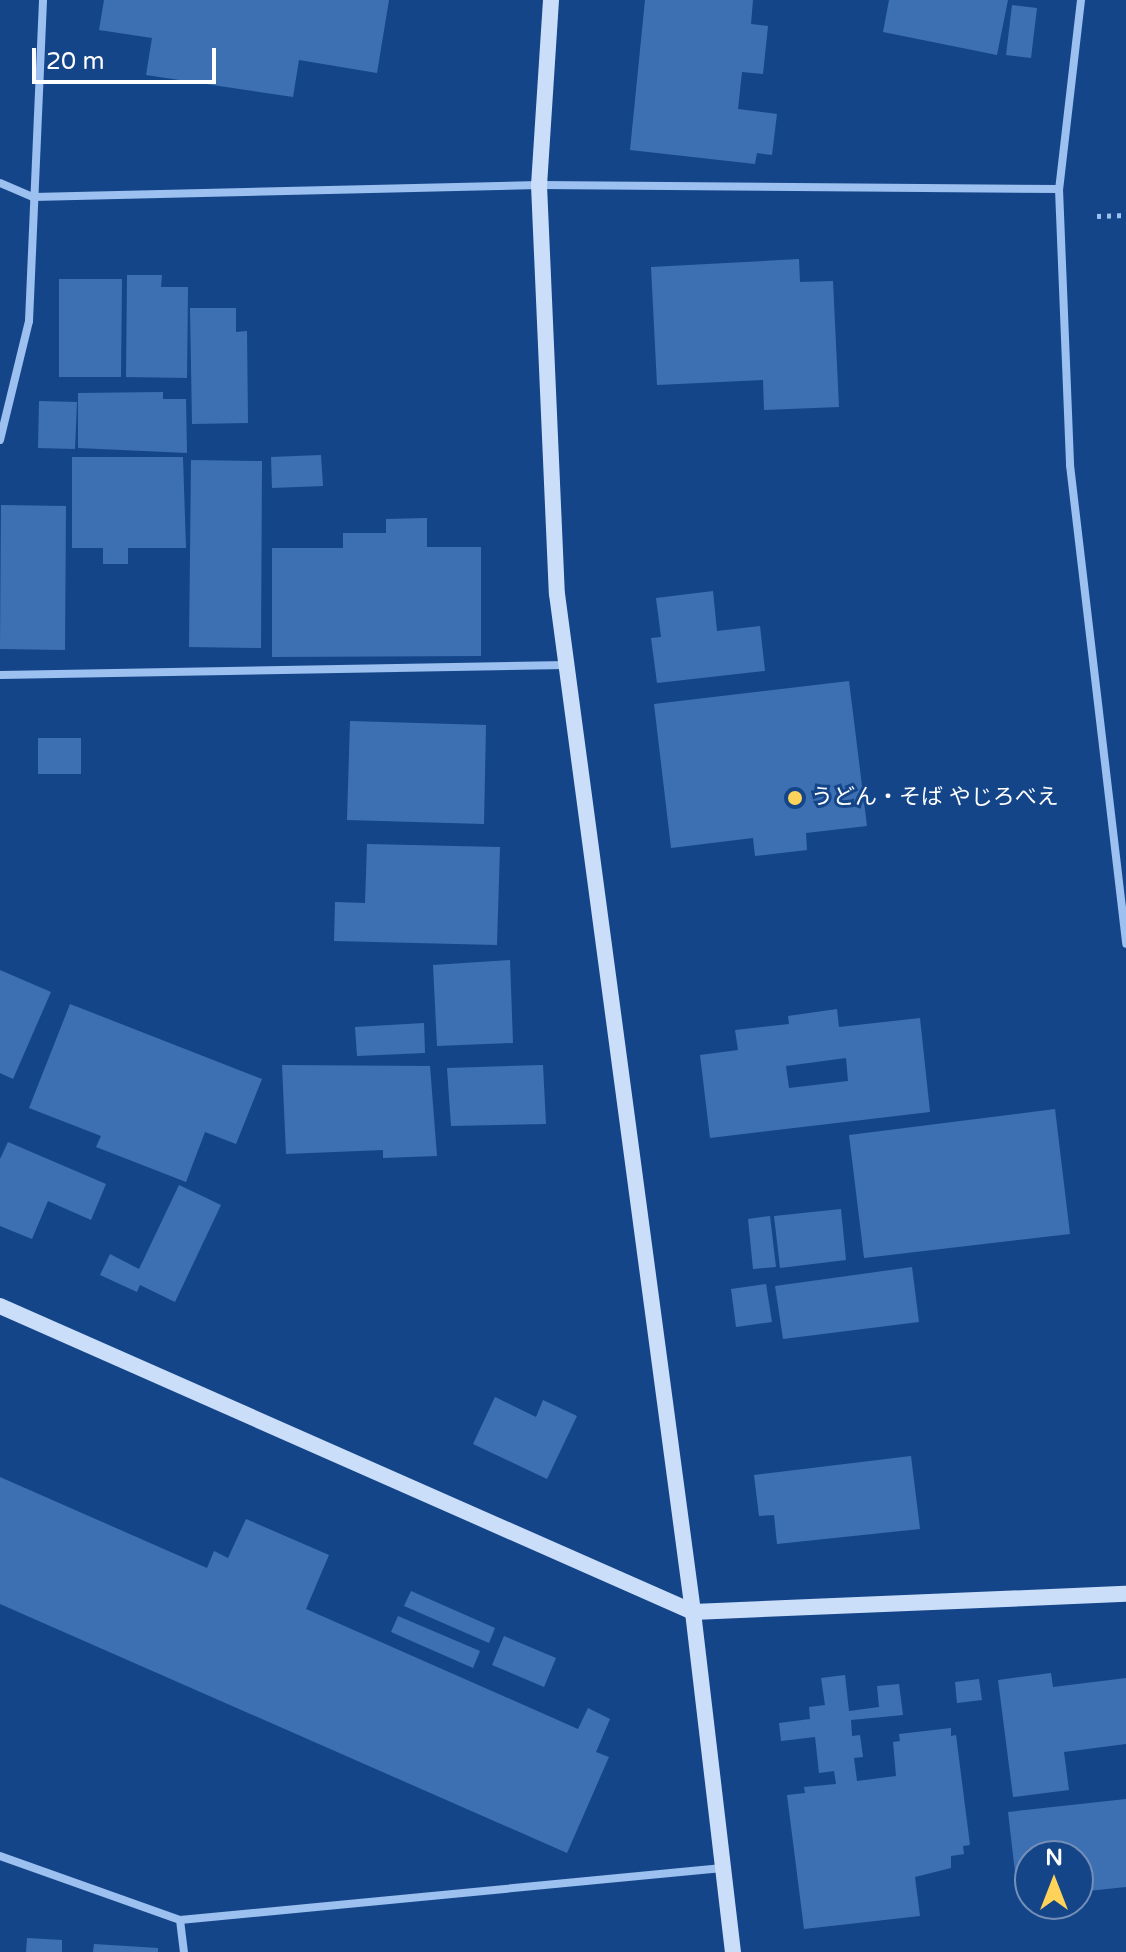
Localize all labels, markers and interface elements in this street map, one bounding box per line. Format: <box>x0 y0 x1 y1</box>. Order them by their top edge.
scale bar <box>36 32 220 82</box>
text: 20 m <box>46 47 104 76</box>
place label: うどん・そば やじろべえ <box>811 785 1059 811</box>
marker: うどん・そば やじろべえ <box>786 789 804 807</box>
north arrow <box>1014 1840 1094 1920</box>
text: N <box>1045 1845 1063 1871</box>

